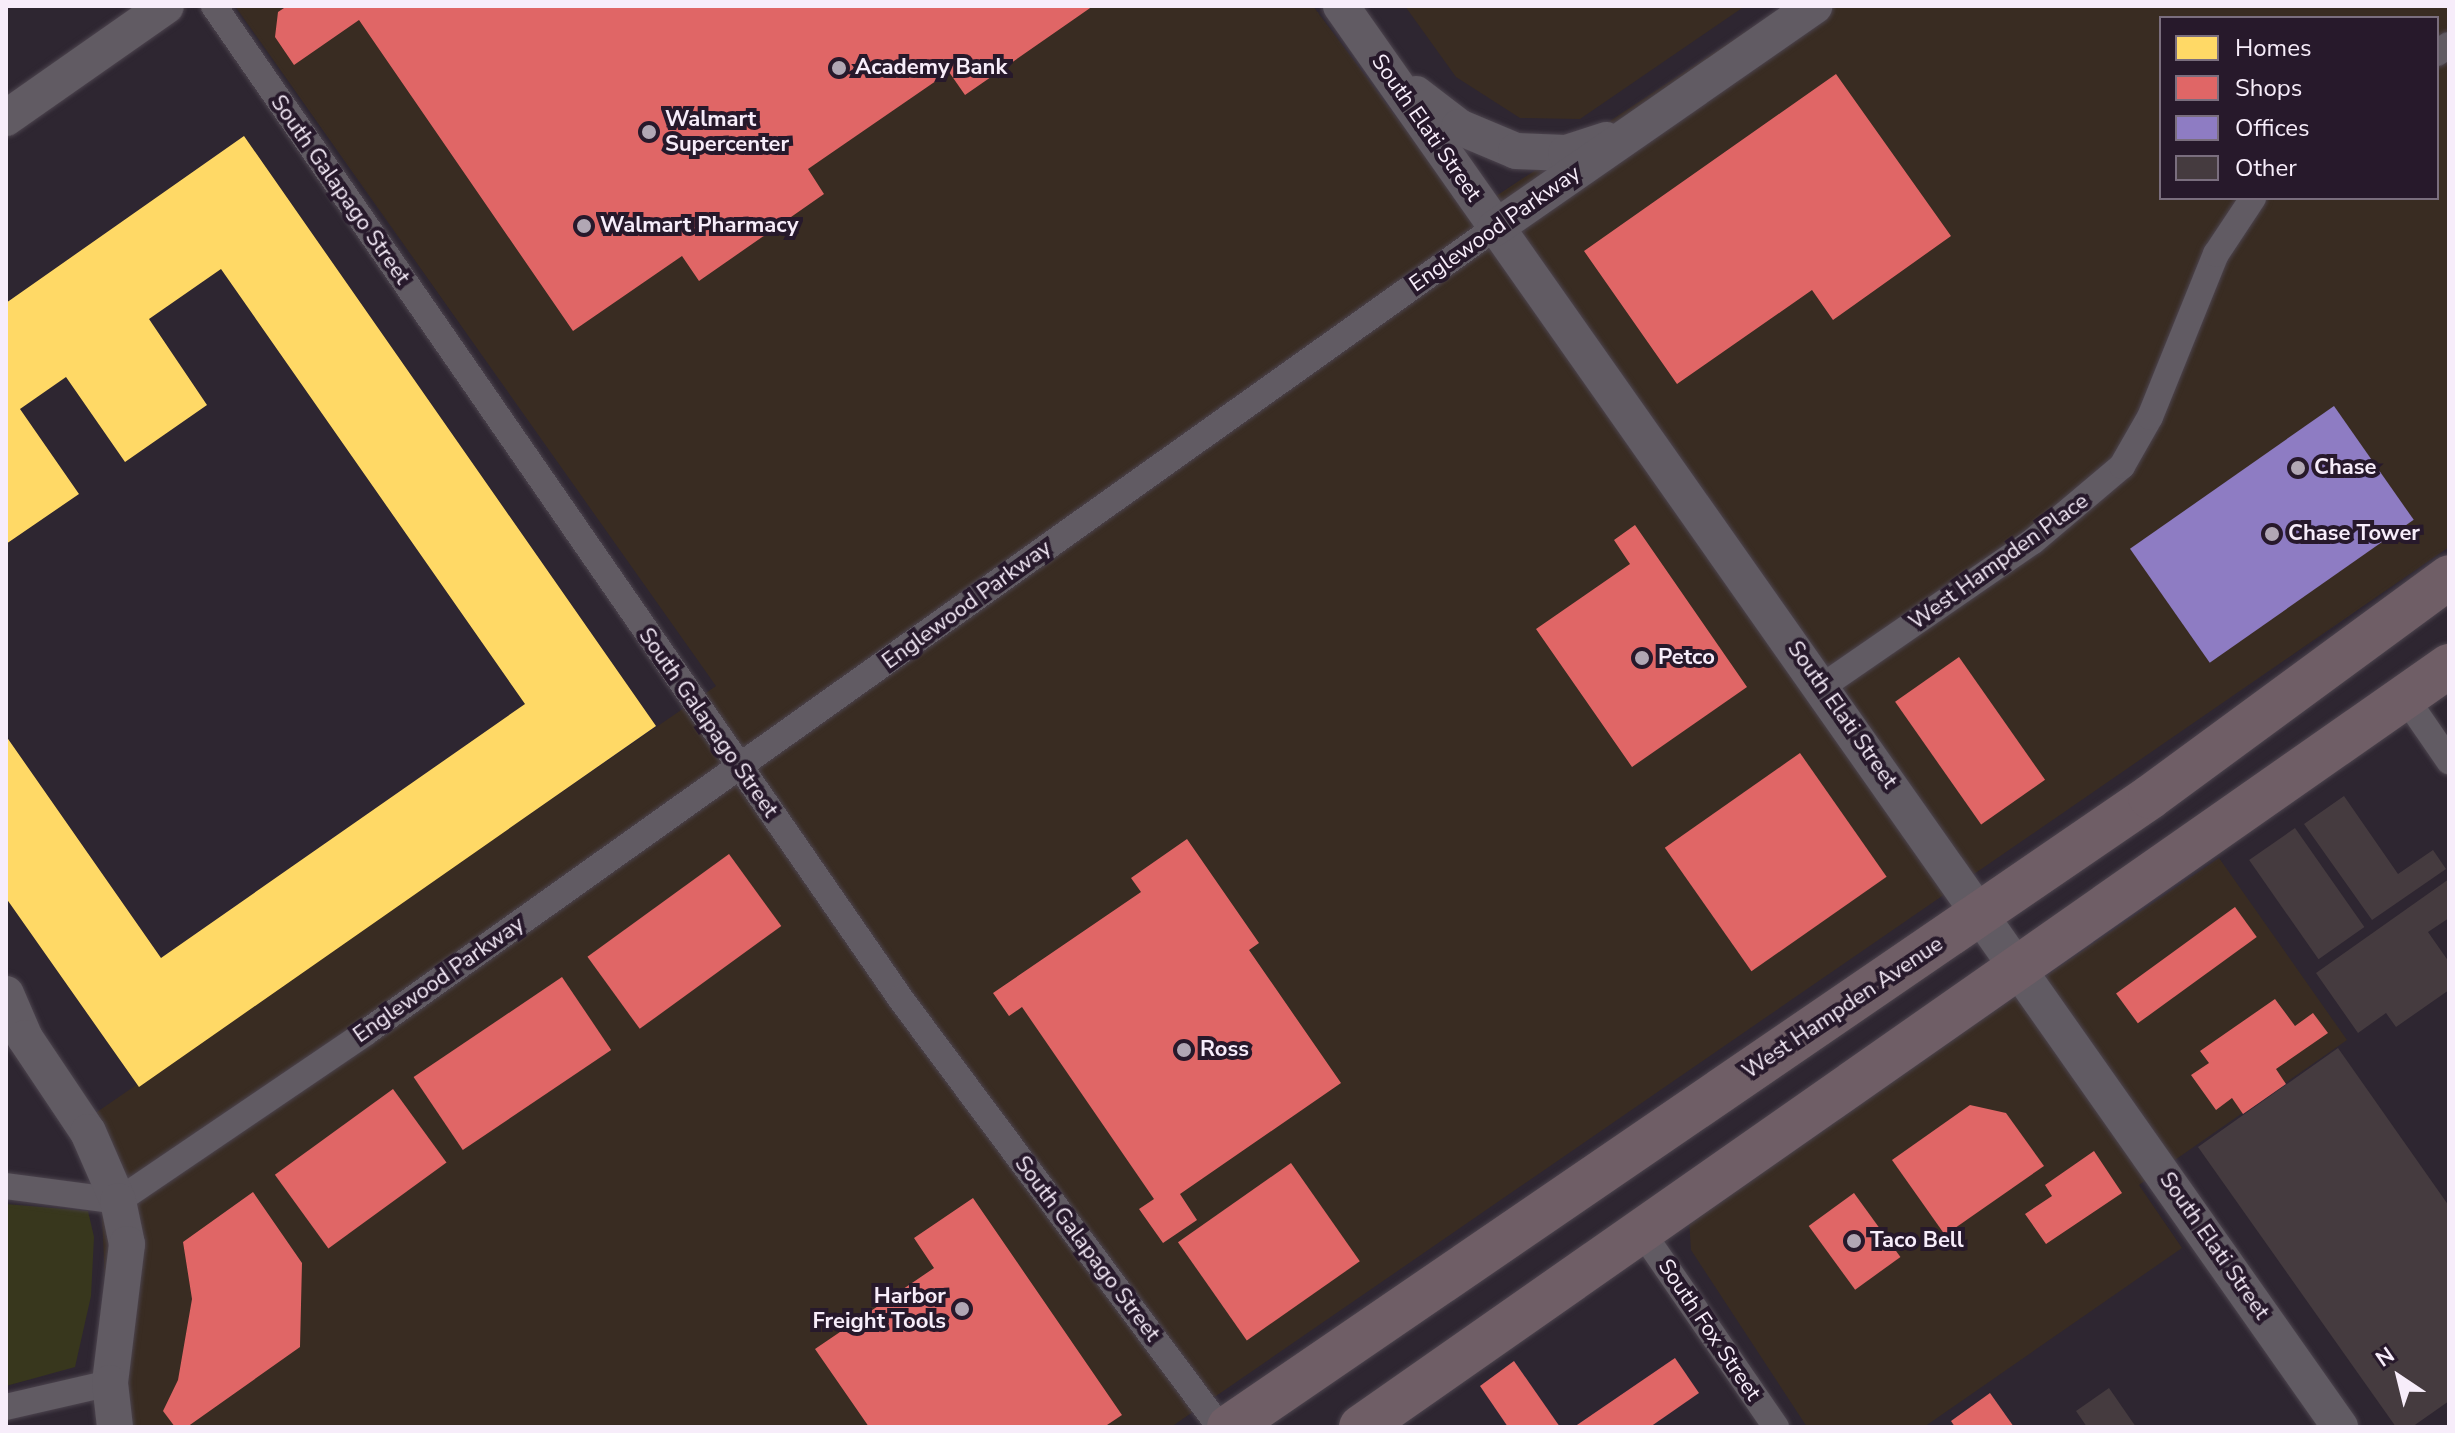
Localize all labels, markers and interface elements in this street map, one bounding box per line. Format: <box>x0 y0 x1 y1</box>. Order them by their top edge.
legend <box>2159 16 2439 200</box>
text: Homes <box>2235 32 2311 64</box>
street label: South Elati Street <box>1365 49 1487 207</box>
place label: Academy Bank <box>855 55 1007 81</box>
marker: Academy Bank <box>830 59 848 77</box>
text: Shops <box>2235 72 2302 104</box>
street label: South Galapago Street <box>265 90 415 290</box>
place label: Walmart Supercenter <box>665 106 789 158</box>
text: Offices <box>2235 112 2310 144</box>
marker: Walmart Supercenter <box>640 123 658 141</box>
text: Other <box>2235 152 2297 184</box>
street label: Englewood Parkway <box>1405 160 1585 298</box>
place label: Walmart Pharmacy <box>600 213 799 239</box>
marker: Walmart Pharmacy <box>575 217 593 235</box>
place label: Chase <box>2314 455 2377 481</box>
marker: Chase <box>2289 459 2307 477</box>
street label: West Hampden Place <box>1904 488 2094 636</box>
place label: Chase Tower <box>2288 521 2420 547</box>
marker: Chase Tower <box>2263 525 2281 543</box>
street label: Englewood Parkway <box>877 535 1057 675</box>
street label: South Galapago Street <box>633 623 783 823</box>
street label: South Elati Street <box>1781 636 1903 794</box>
place label: Petco <box>1658 645 1715 671</box>
marker: Petco <box>1633 649 1651 667</box>
street label: Englewood Parkway <box>349 911 529 1049</box>
street label: West Hampden Avenue <box>1738 931 1948 1085</box>
place label: Ross <box>1200 1037 1249 1063</box>
marker: Ross <box>1175 1041 1193 1059</box>
street label: South Galapago Street <box>1009 1151 1165 1347</box>
street label: South Elati Street <box>2153 1167 2275 1325</box>
place label: Taco Bell <box>1870 1228 1964 1254</box>
marker: Taco Bell <box>1845 1232 1863 1250</box>
street label: South Fox Street <box>1652 1254 1766 1406</box>
place label: Harbor Freight Tools <box>812 1283 946 1334</box>
marker: Harbor Freight Tools <box>953 1300 971 1318</box>
north arrow <box>2359 1337 2439 1417</box>
text: N <box>2370 1340 2401 1374</box>

